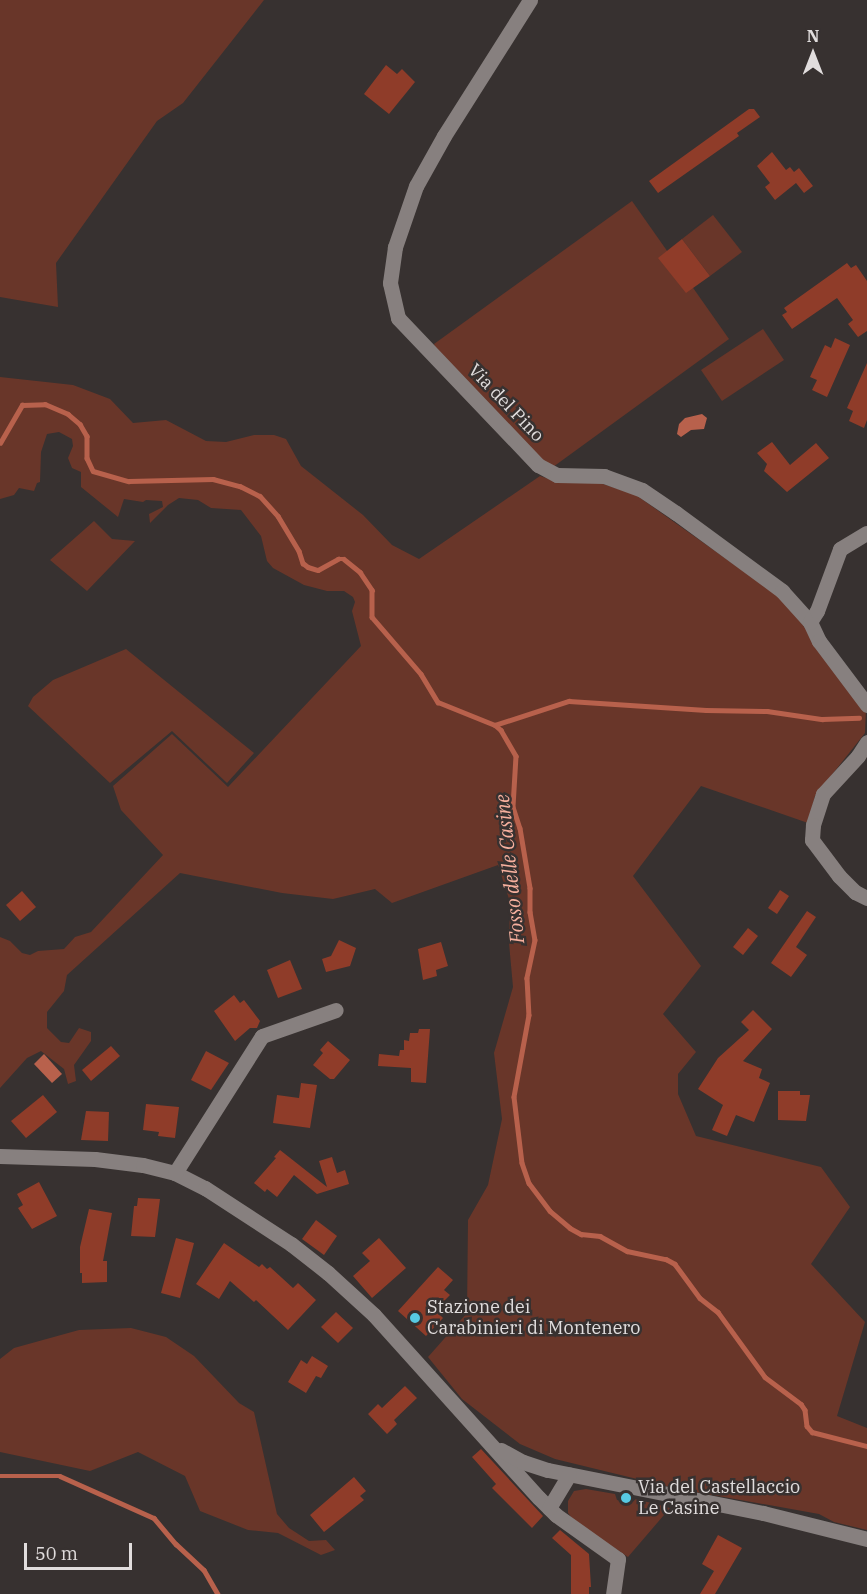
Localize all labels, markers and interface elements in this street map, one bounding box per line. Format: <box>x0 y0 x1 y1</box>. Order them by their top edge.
north arrow <box>783 24 843 84</box>
text: N <box>807 26 819 46</box>
street label: Via del Pino <box>463 360 549 446</box>
water label: Fosso delle Casine <box>489 793 529 945</box>
place label: Stazione dei Carabinieri di Montenero <box>427 1297 640 1340</box>
marker: Stazione dei Carabinieri di Montenero <box>408 1311 422 1325</box>
place label: Via del Castellaccio Le Casine <box>638 1477 800 1520</box>
marker: Via del Castellaccio Le Casine <box>619 1491 633 1505</box>
scale bar <box>27 1531 135 1569</box>
text: 50 m <box>35 1542 78 1565</box>

